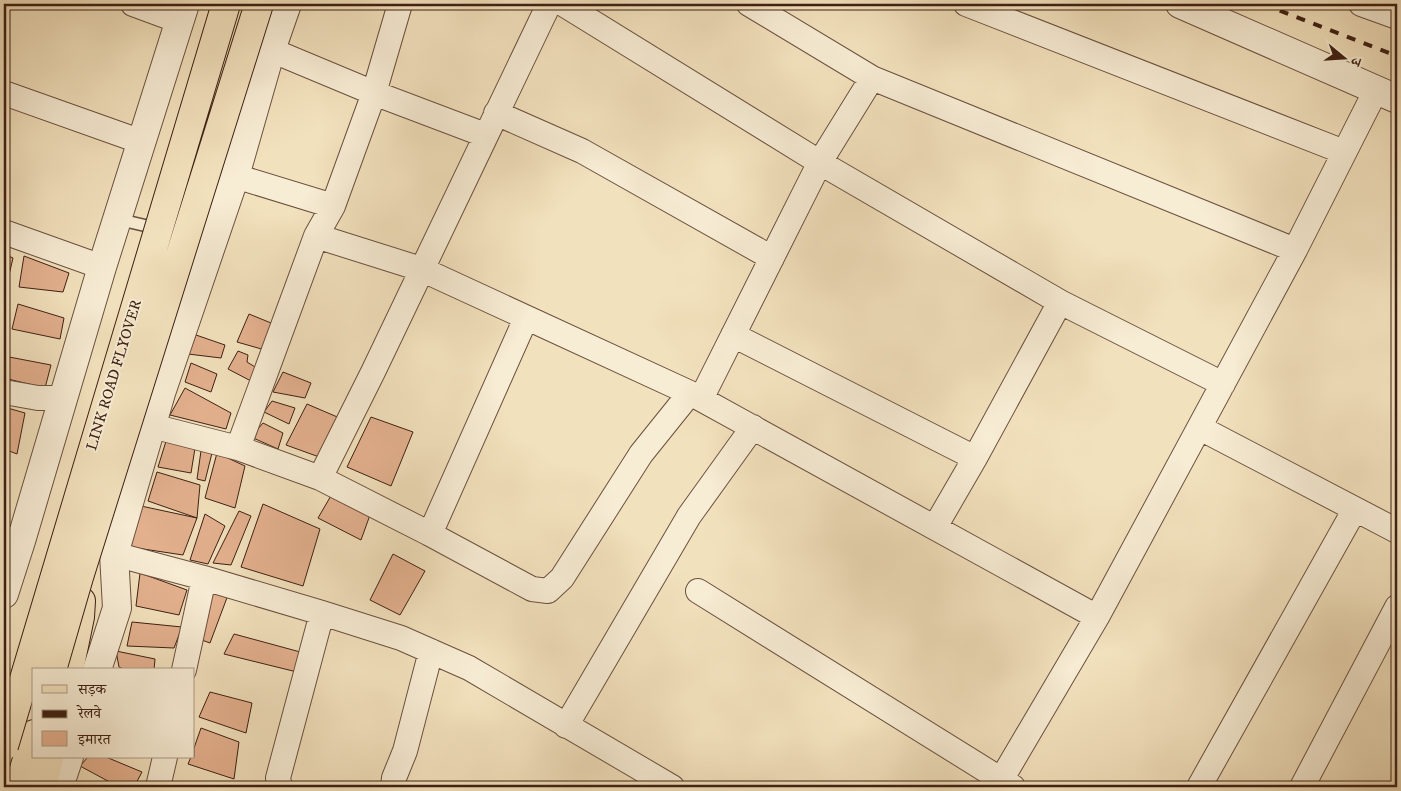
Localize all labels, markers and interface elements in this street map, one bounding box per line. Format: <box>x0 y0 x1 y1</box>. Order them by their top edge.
north arrow <box>1318 32 1368 82</box>
text: उ <box>1345 55 1365 69</box>
street label: LINK ROAD FLYOVER <box>82 297 146 453</box>
legend <box>32 668 195 758</box>
text: सड़क <box>77 680 107 699</box>
text: रेलवे <box>76 704 102 723</box>
text: इमारत <box>77 730 112 749</box>

